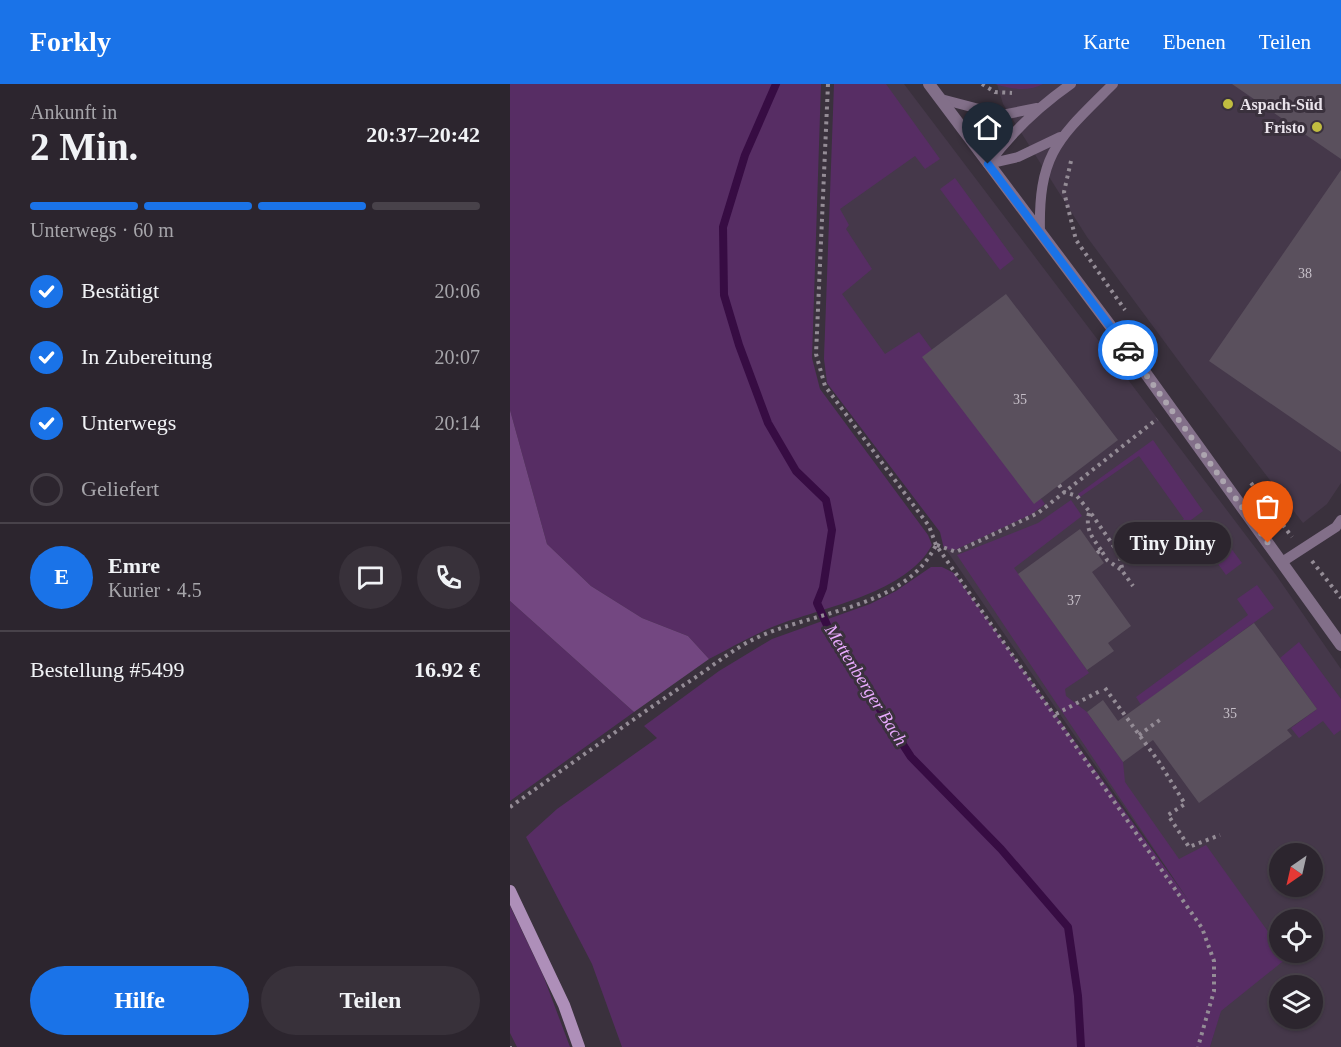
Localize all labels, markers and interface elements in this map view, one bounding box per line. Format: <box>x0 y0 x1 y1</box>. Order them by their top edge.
text: Forkly <box>30 26 111 57</box>
text: Karte <box>1083 30 1130 54</box>
text: Ebenen <box>1163 30 1226 54</box>
text: Teilen <box>1259 30 1311 54</box>
place label: Aspach-Süd <box>1240 96 1323 114</box>
marker: Aspach-Süd <box>1221 97 1235 111</box>
text: Ankunft in <box>30 101 117 123</box>
pin <box>962 102 1013 164</box>
icon: home <box>971 111 1004 144</box>
place label: Fristo <box>1264 119 1305 136</box>
marker: Fristo <box>1310 120 1324 134</box>
text: 20:37–20:42 <box>366 122 480 147</box>
text: 2 Min. <box>30 125 138 168</box>
text: Unterwegs · 60 m <box>30 219 174 241</box>
house number: 38 <box>1298 266 1312 281</box>
icon: check <box>30 275 63 308</box>
text: Bestätigt <box>81 278 159 303</box>
text: 20:06 <box>434 280 480 302</box>
courier <box>1098 320 1158 380</box>
icon: car <box>1112 334 1145 367</box>
icon: check <box>30 341 63 374</box>
text: In Zubereitung <box>81 344 212 369</box>
text: 20:07 <box>434 346 480 368</box>
house number: 35 <box>1013 392 1027 407</box>
icon: check <box>30 407 63 440</box>
text: Unterwegs <box>81 410 176 435</box>
text: 20:14 <box>434 412 480 434</box>
text: Geliefert <box>81 476 159 501</box>
pin <box>1242 481 1293 543</box>
icon: bag <box>1251 490 1284 523</box>
callout: Tiny Diny <box>1115 522 1232 564</box>
text: Tiny Diny <box>1130 532 1215 554</box>
button: chat <box>339 546 402 609</box>
button: phone <box>417 546 480 609</box>
text: Emre <box>108 553 160 578</box>
text: E <box>54 564 69 589</box>
text: Kurier · 4.5 <box>108 579 202 601</box>
house number: 37 <box>1067 593 1081 608</box>
water label: Mettenberger Bach <box>820 620 911 749</box>
text: Bestellung #5499 <box>30 657 185 682</box>
text: 16.92 € <box>414 657 480 682</box>
house number: 35 <box>1223 706 1237 721</box>
north arrow <box>1269 843 1323 897</box>
map controls <box>1269 843 1323 1029</box>
button: locate <box>1269 909 1323 963</box>
button: Hilfe <box>30 966 249 1035</box>
button: Teilen <box>261 966 480 1035</box>
button: layers <box>1269 975 1323 1029</box>

